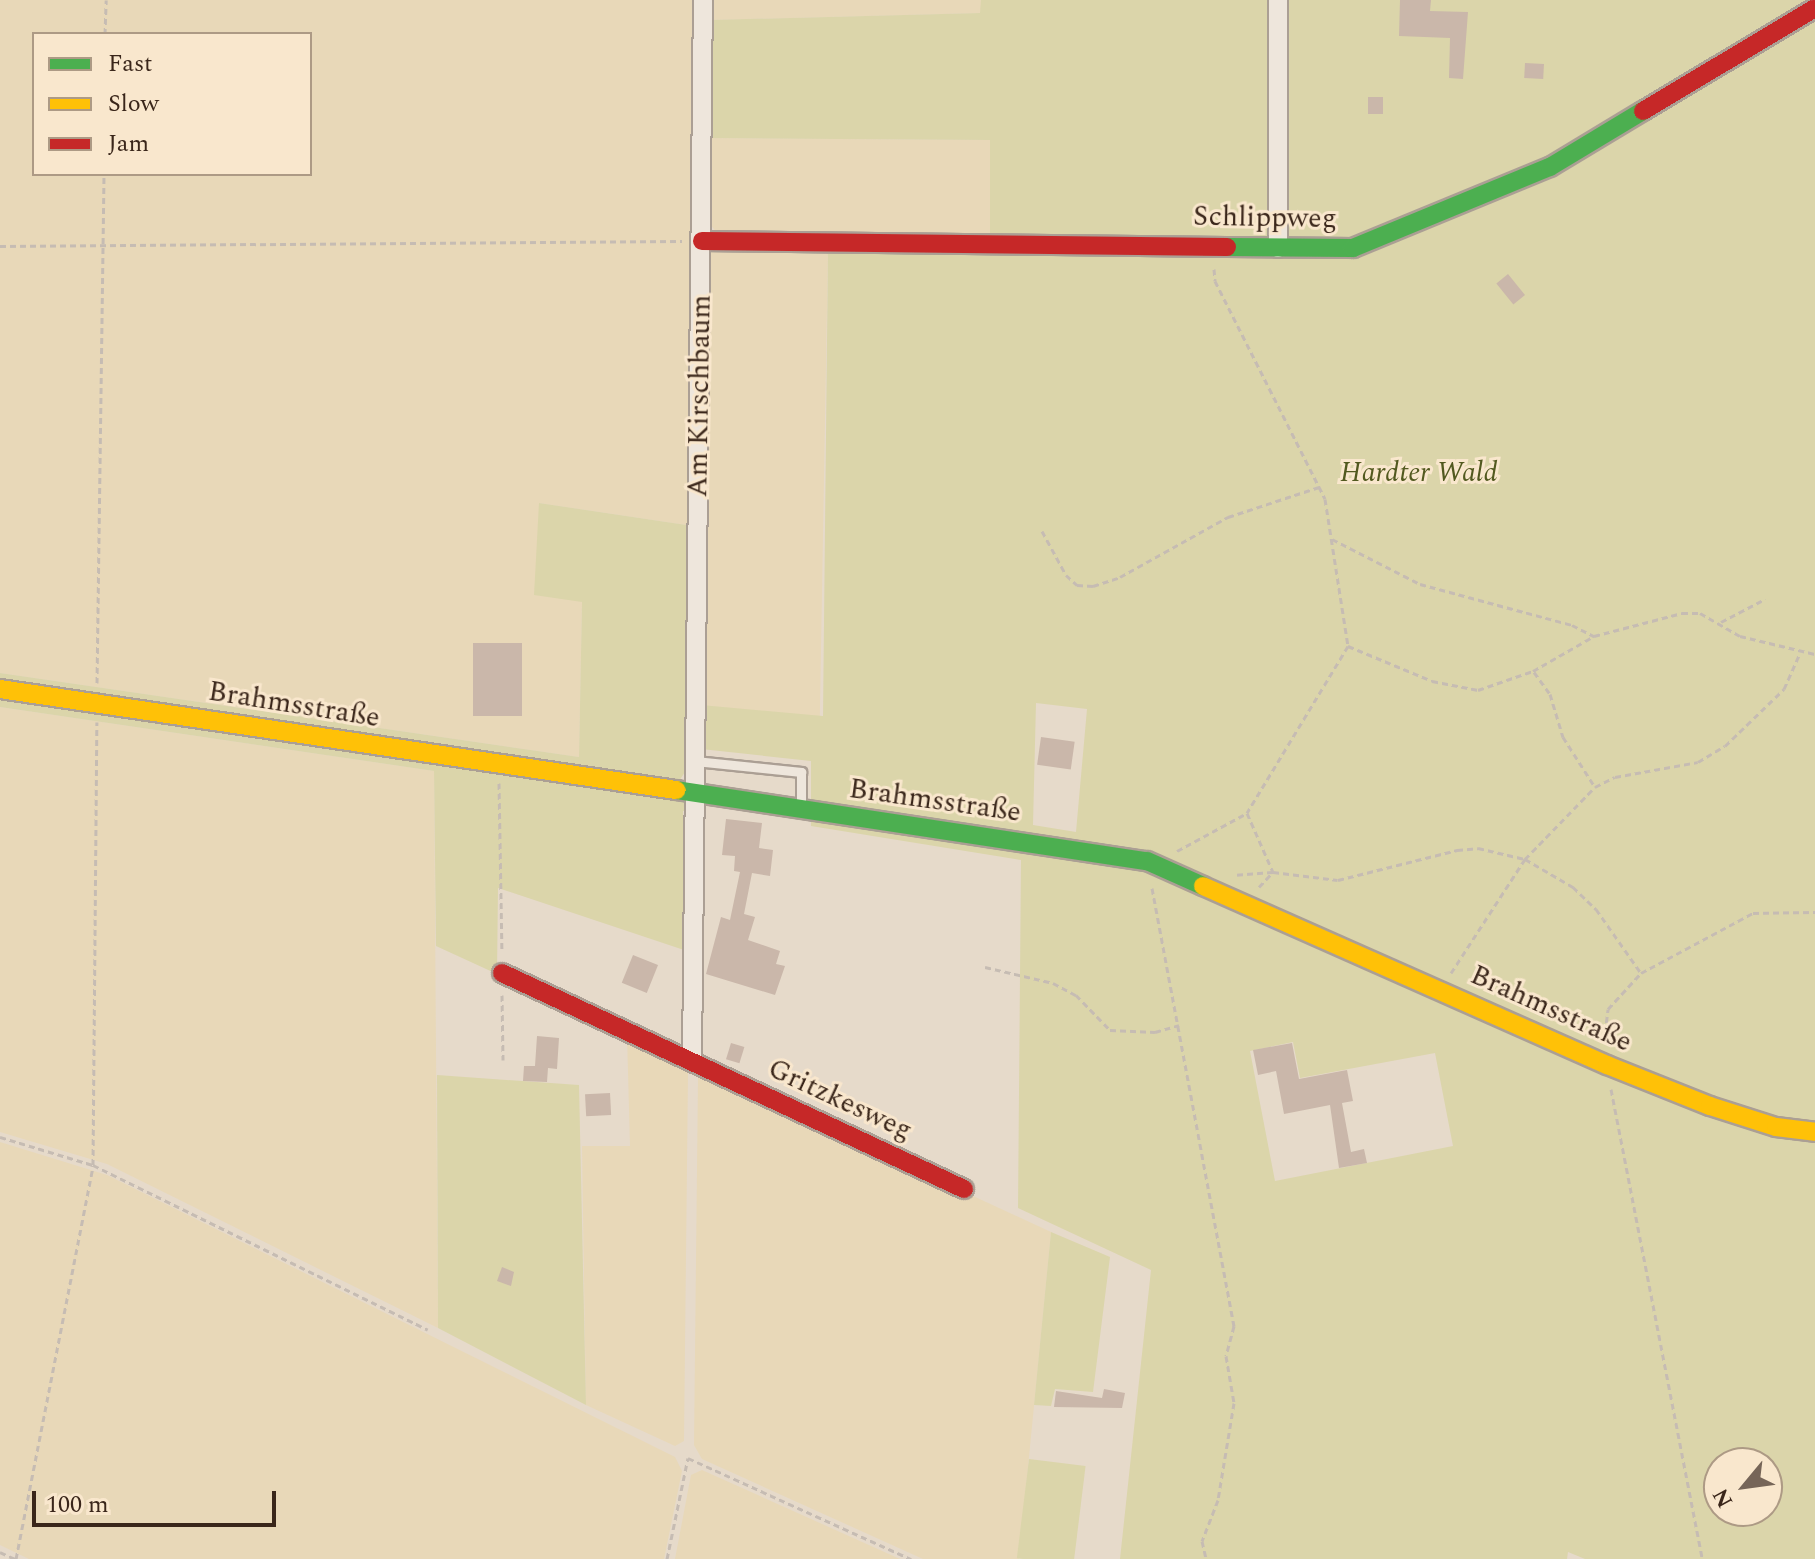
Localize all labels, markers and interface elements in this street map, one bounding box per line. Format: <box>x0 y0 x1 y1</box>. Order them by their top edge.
legend <box>32 32 312 176</box>
text: Fast <box>108 46 153 82</box>
text: Slow <box>108 86 159 122</box>
text: Jam <box>108 126 149 162</box>
street label: Schlippweg <box>1193 200 1337 236</box>
street label: Am Kirschbaum <box>681 294 719 498</box>
park label: Hardter Wald <box>1340 456 1498 490</box>
street label: Brahmsstraße <box>206 675 382 735</box>
street label: Brahmsstraße <box>847 772 1023 830</box>
street label: Brahmsstraße <box>1465 958 1637 1060</box>
street label: Gritzkesweg <box>763 1052 917 1148</box>
north arrow <box>1703 1447 1783 1527</box>
scale bar <box>36 1475 280 1525</box>
text: N <box>1705 1482 1742 1514</box>
text: 100 m <box>46 1487 109 1523</box>

